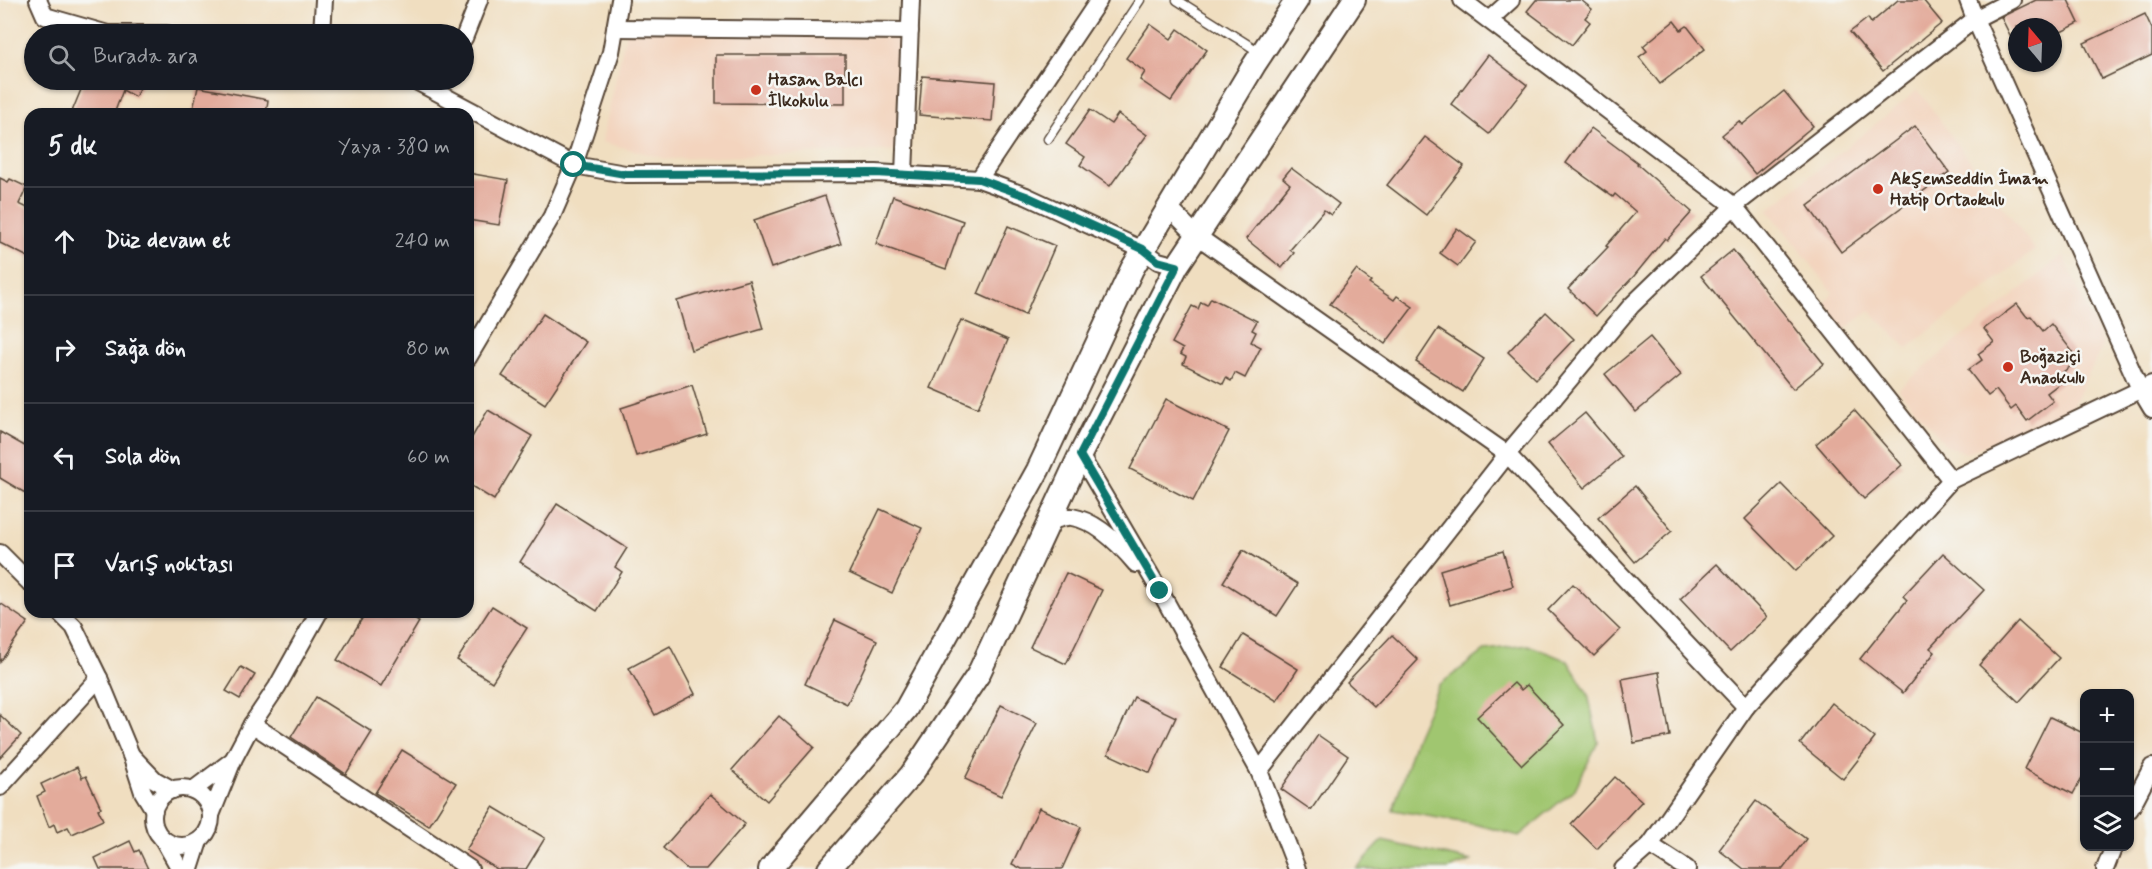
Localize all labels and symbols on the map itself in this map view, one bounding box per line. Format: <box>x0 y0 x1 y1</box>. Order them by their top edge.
north arrow <box>2008 18 2062 72</box>
place label: Hasan Balcı İlkokulu <box>768 68 863 113</box>
marker: Hasan Balcı İlkokulu <box>749 83 763 97</box>
route start <box>560 151 586 177</box>
place label: Akşemseddin İmam Hatip Ortaokulu <box>1890 167 2049 212</box>
marker: Akşemseddin İmam Hatip Ortaokulu <box>1871 182 1885 196</box>
place label: Boğaziçi Anaokulu <box>2020 345 2085 390</box>
marker: Boğaziçi Anaokulu <box>2001 360 2015 374</box>
route end <box>1146 577 1172 603</box>

